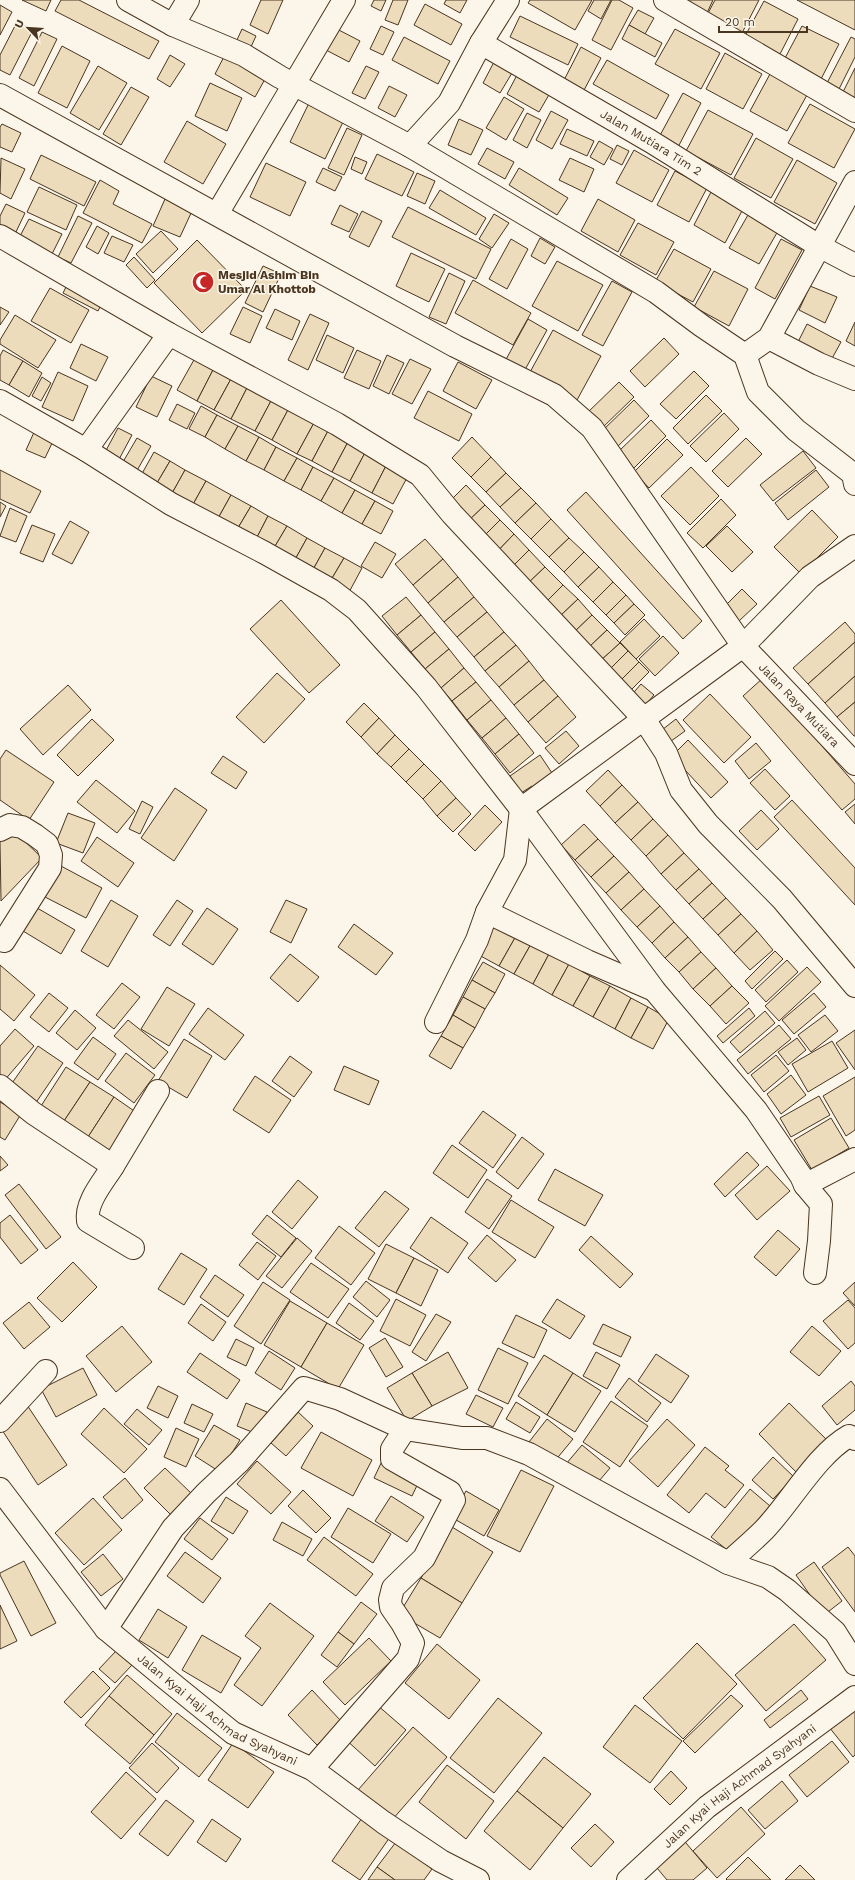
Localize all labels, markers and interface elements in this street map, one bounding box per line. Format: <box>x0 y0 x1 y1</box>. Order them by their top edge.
north arrow <box>8 8 48 48</box>
scale bar <box>719 8 807 34</box>
text: 20 m <box>725 15 755 29</box>
text: U <box>12 18 27 30</box>
street label: Jalan Mutiara Tim 2 <box>598 107 704 178</box>
place label: Mesjid Ashim Bin Umar Al Khottob <box>218 268 319 296</box>
mosque icon: Mesjid Ashim Bin Umar Al Khottob <box>190 269 216 295</box>
street label: Jalan Raya Mutiara <box>756 660 842 750</box>
street label: Jalan Kyai Haji Achmad Syahyani <box>134 1651 299 1768</box>
street label: Jalan Kyai Haji Achmad Syahyani <box>660 1721 819 1851</box>

